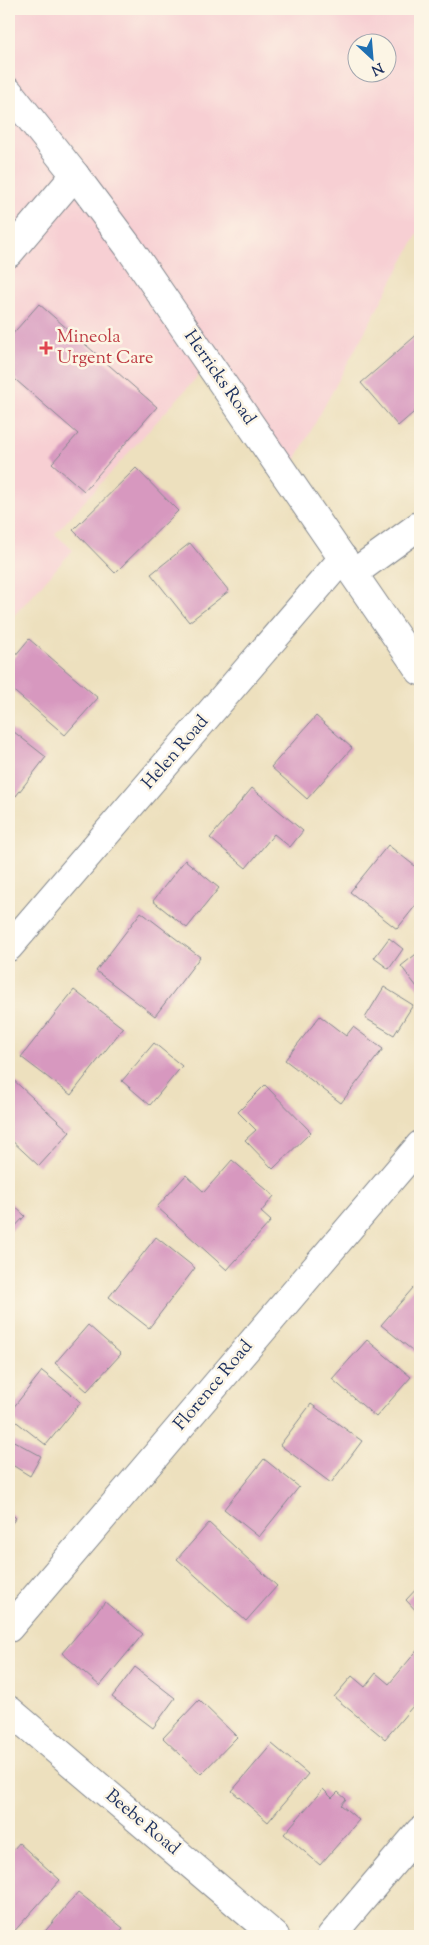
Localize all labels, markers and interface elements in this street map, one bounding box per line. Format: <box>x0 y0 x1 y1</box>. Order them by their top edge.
north arrow <box>346 32 396 82</box>
text: N <box>367 56 386 79</box>
place label: Mineola Urgent Care <box>57 325 153 372</box>
street label: Herricks Road <box>177 325 261 431</box>
marker: Mineola Urgent Care <box>39 341 53 355</box>
street label: Helen Road <box>136 710 216 796</box>
street label: Florence Road <box>168 1335 260 1437</box>
street label: Beebe Road <box>99 1784 185 1862</box>

